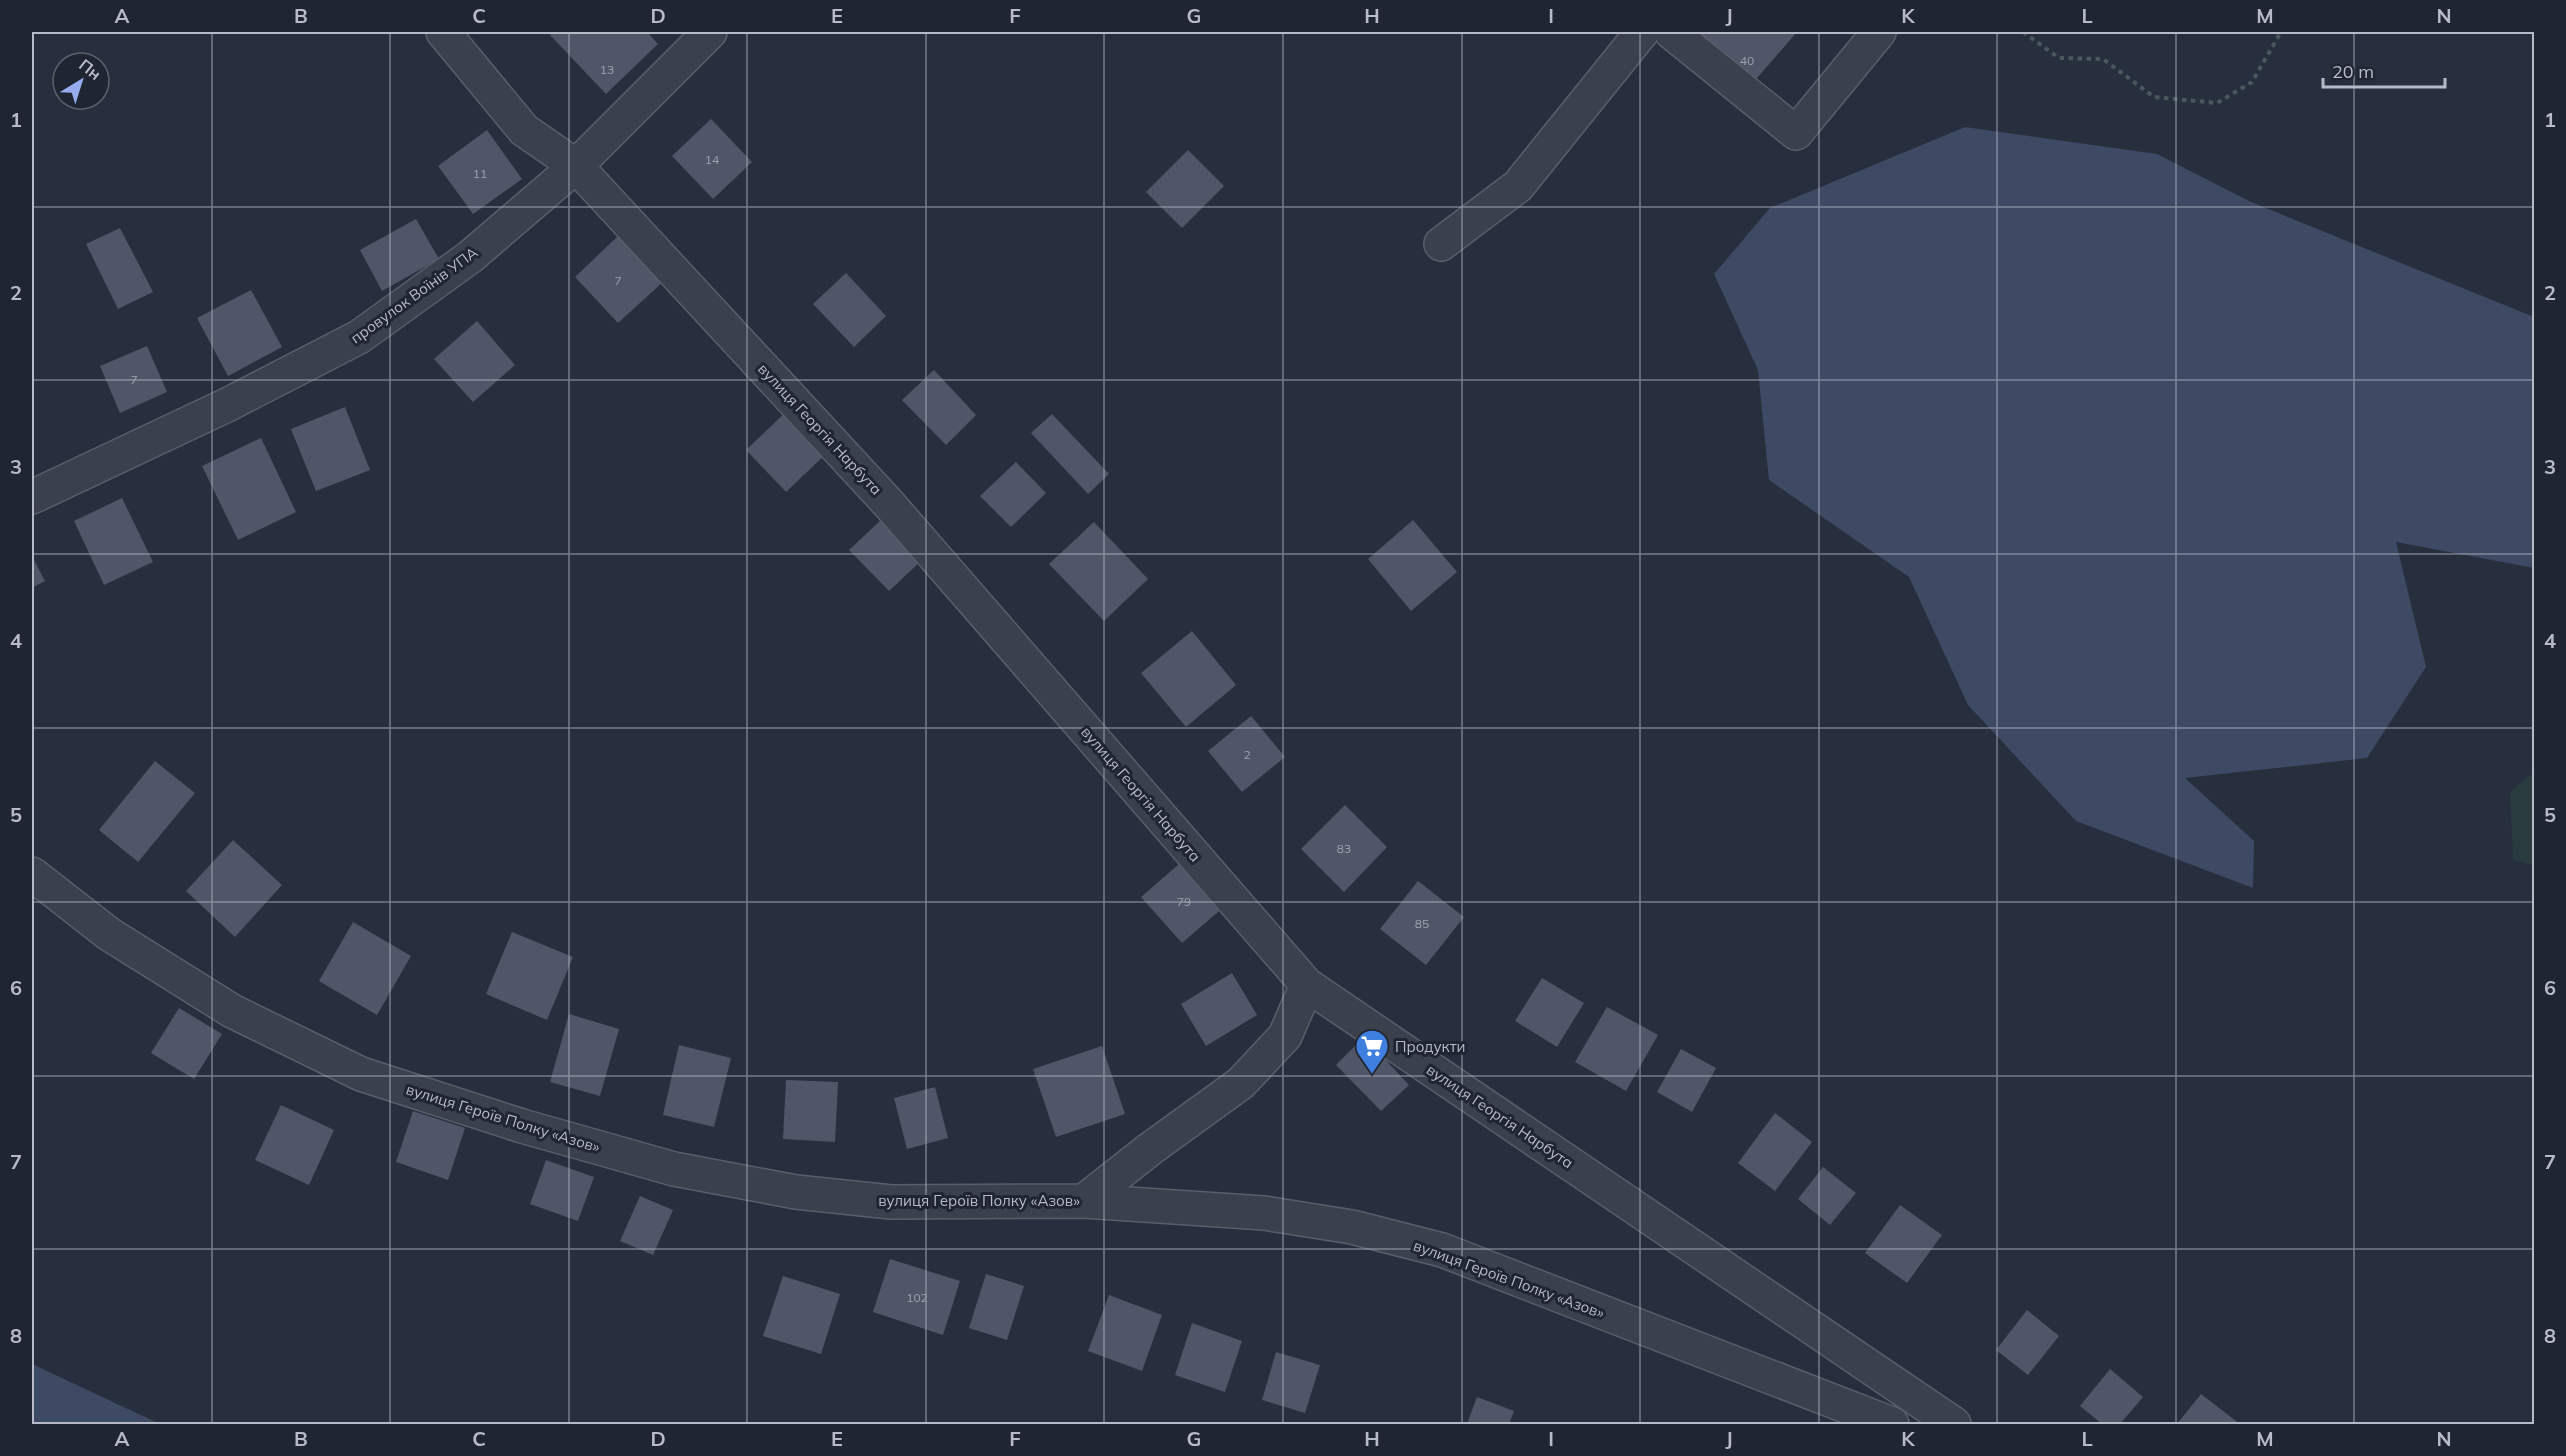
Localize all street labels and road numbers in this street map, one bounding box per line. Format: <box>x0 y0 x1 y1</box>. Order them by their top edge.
street label: провулок Воїнів УПА <box>347 243 481 347</box>
street label: вулиця Георгія Нарбута <box>754 359 886 499</box>
street label: вулиця Георгія Нарбута <box>1077 723 1205 865</box>
street label: вулиця Георгія Нарбута <box>1423 1060 1577 1172</box>
street label: вулиця Героїв Полку «Азов» <box>404 1079 603 1157</box>
street label: вулиця Героїв Полку «Азов» <box>878 1191 1080 1210</box>
street label: вулиця Героїв Полку «Азов» <box>1411 1236 1607 1323</box>

